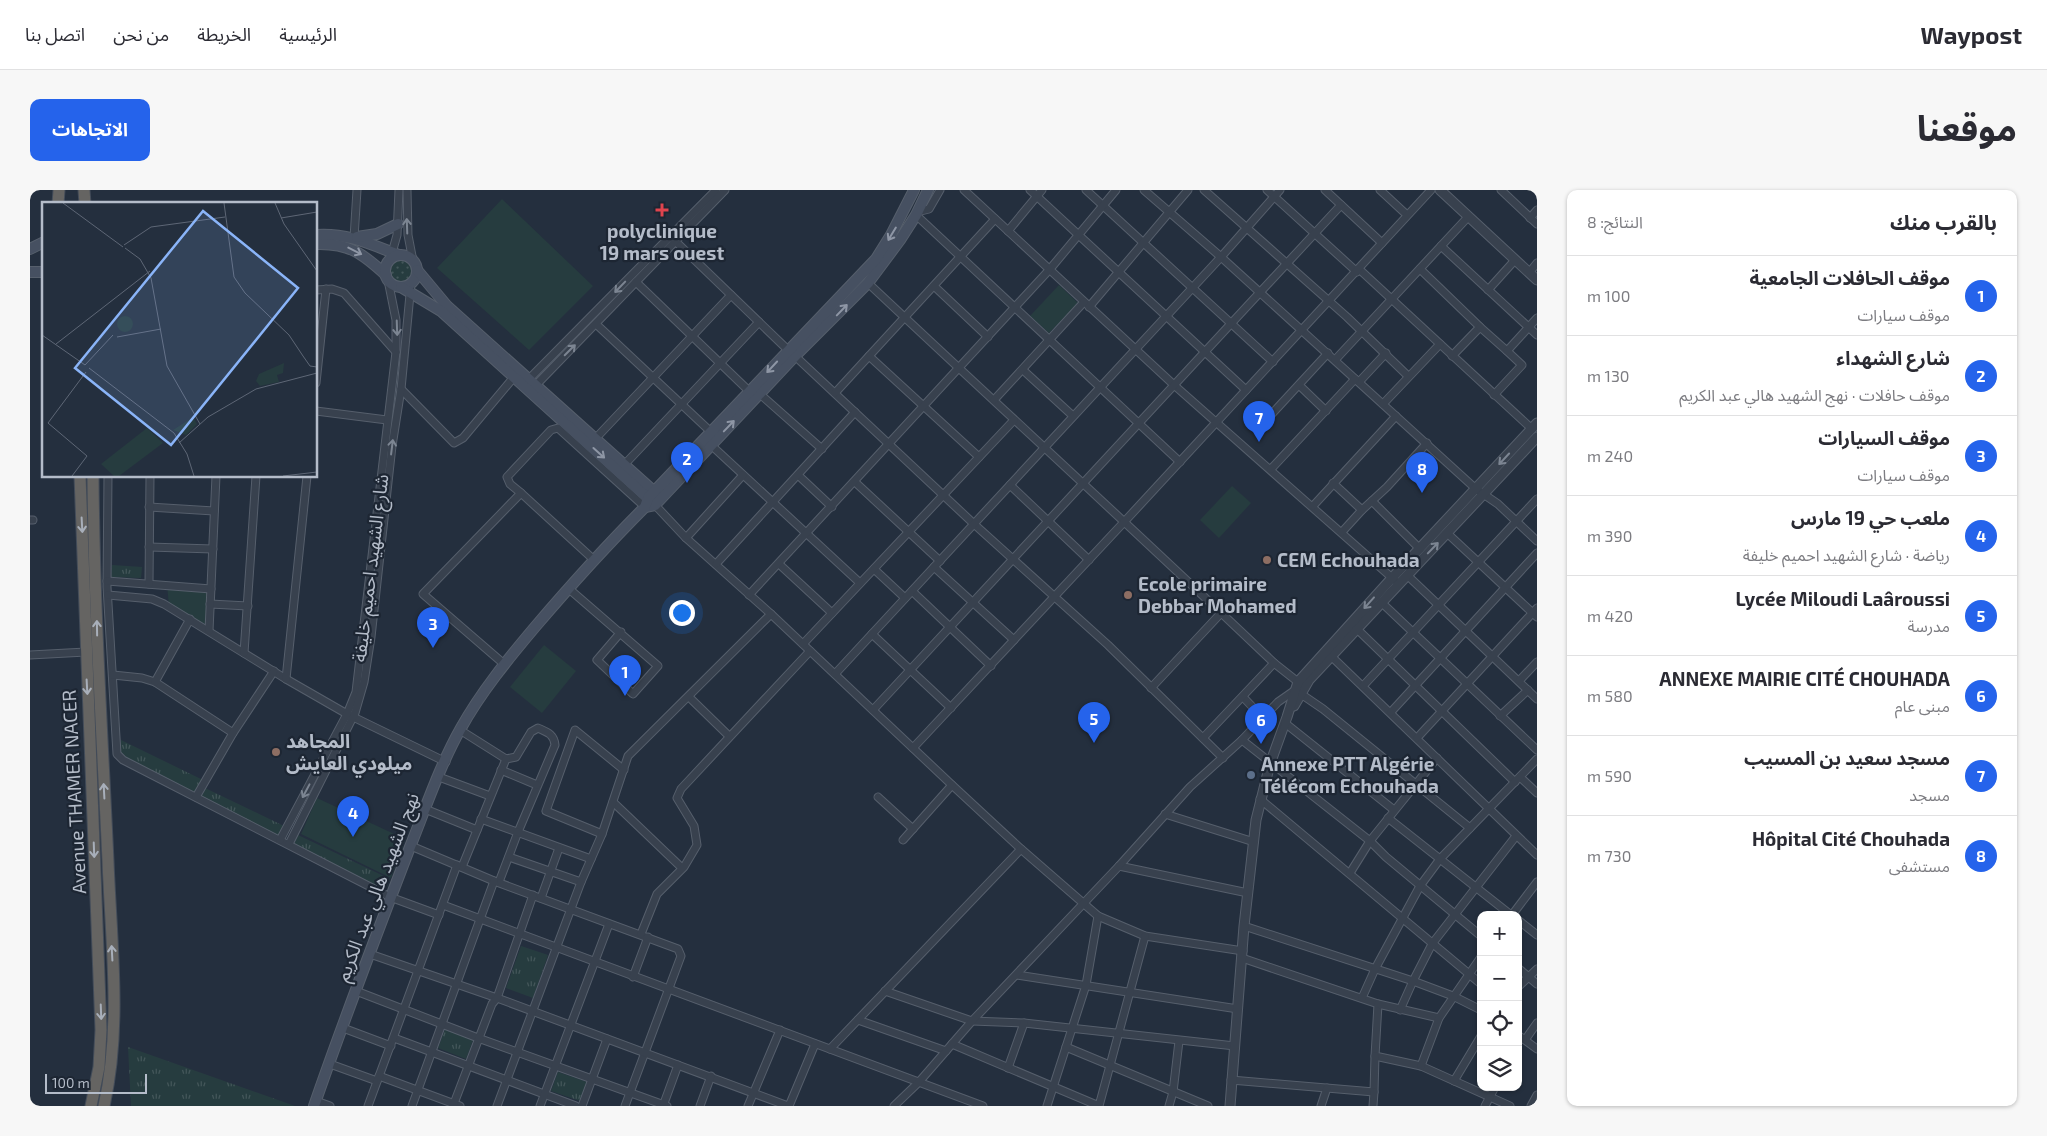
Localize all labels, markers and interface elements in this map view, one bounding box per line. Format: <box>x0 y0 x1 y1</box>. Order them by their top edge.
text: Waypost <box>1921 20 2022 49</box>
text: اتصل بنا <box>25 23 85 45</box>
text: من نحن <box>113 23 169 45</box>
text: الخريطة <box>197 23 251 45</box>
text: الرئيسية <box>279 23 337 45</box>
button: الاتجاهات <box>30 99 150 161</box>
text: موقعنا <box>1917 106 2017 148</box>
inset map <box>42 202 318 478</box>
marker: polyclinique 19 mars ouest <box>655 203 669 217</box>
text: بالقرب منك <box>1890 209 1997 234</box>
text: النتائج: 8 <box>1587 212 1643 231</box>
one-way arrow <box>403 218 412 234</box>
place label: polyclinique 19 mars ouest <box>600 219 724 264</box>
one-way arrow <box>887 226 897 240</box>
one-way arrow <box>347 246 362 256</box>
text: موقف الحافلات الجامعية <box>1750 266 1950 289</box>
one-way arrow <box>614 281 626 294</box>
text: 100 m <box>1587 286 1630 305</box>
text: 1 <box>1978 286 1984 305</box>
one-way arrow <box>836 303 848 316</box>
text: موقف سيارات <box>1857 305 1950 324</box>
one-way arrow <box>392 319 401 335</box>
one-way arrow <box>564 344 576 356</box>
text: شارع الشهداء <box>1836 346 1950 369</box>
one-way arrow <box>766 361 778 374</box>
text: 130 m <box>1587 366 1630 385</box>
text: 2 <box>1976 366 1986 385</box>
text: موقف حافلات · نهج الشهيد هالي عبد الكريم <box>1679 385 1950 404</box>
pin: 7 <box>1243 401 1275 442</box>
one-way arrow <box>723 420 735 433</box>
text: موقف السيارات <box>1818 426 1950 449</box>
one-way arrow <box>387 439 397 455</box>
pin: 2 <box>671 442 703 483</box>
text: 240 m <box>1587 446 1633 465</box>
text: 3 <box>1976 446 1986 465</box>
one-way arrow <box>592 447 605 459</box>
pin: 8 <box>1406 452 1438 493</box>
one-way arrow <box>1498 452 1510 465</box>
text: موقف سيارات <box>1857 465 1950 484</box>
street label: شارع الشهيد احميم خليفة <box>347 473 396 664</box>
text: ملعب حي 19 مارس <box>1791 506 1950 529</box>
one-way arrow <box>78 517 87 533</box>
text: 390 m <box>1587 526 1632 545</box>
text: 4 <box>1976 526 1986 545</box>
one-way arrow <box>1427 542 1439 555</box>
text: رياضة · شارع الشهيد احميم خليفة <box>1743 545 1950 564</box>
place label: CEM Echouhada <box>1277 548 1420 571</box>
marker: CEM Echouhada <box>1261 554 1273 566</box>
place label: Ecole primaire Debbar Mohamed <box>1138 572 1297 617</box>
text: Lycée Miloudi Laâroussi <box>1736 587 1950 610</box>
marker: Ecole primaire Debbar Mohamed <box>1122 589 1134 601</box>
one-way arrow <box>1363 597 1375 610</box>
your location <box>669 600 695 626</box>
text: 420 m <box>1587 606 1633 625</box>
text: 5 <box>1977 606 1985 625</box>
pin: 3 <box>417 607 449 648</box>
text: مدرسة <box>1907 616 1950 635</box>
one-way arrow <box>92 621 101 637</box>
pin: 1 <box>609 655 641 696</box>
text: ANNEXE MAIRIE CITÉ CHOUHADA <box>1659 667 1950 690</box>
one-way arrow <box>82 679 91 695</box>
text: 580 m <box>1587 686 1633 705</box>
text: 6 <box>1976 686 1986 705</box>
street label: Avenue THAMER NACER <box>57 689 90 895</box>
text: مبنى عام <box>1895 696 1950 715</box>
pin: 5 <box>1078 702 1110 743</box>
pin: 6 <box>1245 703 1277 744</box>
place label: المجاهد ميلودي العايش <box>286 729 412 778</box>
marker: المجاهد ميلودي العايش <box>270 746 282 758</box>
text: مسجد سعيد بن المسيب <box>1744 746 1950 769</box>
place label: Annexe PTT Algérie Télécom Echouhada <box>1261 752 1439 797</box>
text: 590 m <box>1587 766 1632 785</box>
text: 7 <box>1977 766 1985 785</box>
marker: Annexe PTT Algérie Télécom Echouhada <box>1245 769 1257 781</box>
one-way arrow <box>100 783 109 799</box>
one-way arrow <box>301 783 311 798</box>
text: مسجد <box>1909 785 1950 804</box>
street label: نهج الشهيد هالي عبد الكريم <box>330 789 427 986</box>
pin: 4 <box>337 796 369 837</box>
text: Hôpital Cité Chouhada <box>1752 827 1950 850</box>
one-way arrow <box>90 841 99 857</box>
text: 730 m <box>1587 846 1631 865</box>
text: 8 <box>1976 846 1986 865</box>
text: مستشفى <box>1889 856 1950 875</box>
map controls <box>1477 911 1522 1091</box>
button: + <box>1477 911 1522 956</box>
one-way arrow <box>107 945 116 961</box>
button: − <box>1477 956 1522 1001</box>
button: locate <box>1477 1001 1522 1046</box>
one-way arrow <box>96 1004 105 1020</box>
button: layers <box>1477 1046 1522 1091</box>
scale bar <box>45 1071 148 1094</box>
text: 100 m <box>52 1074 90 1091</box>

